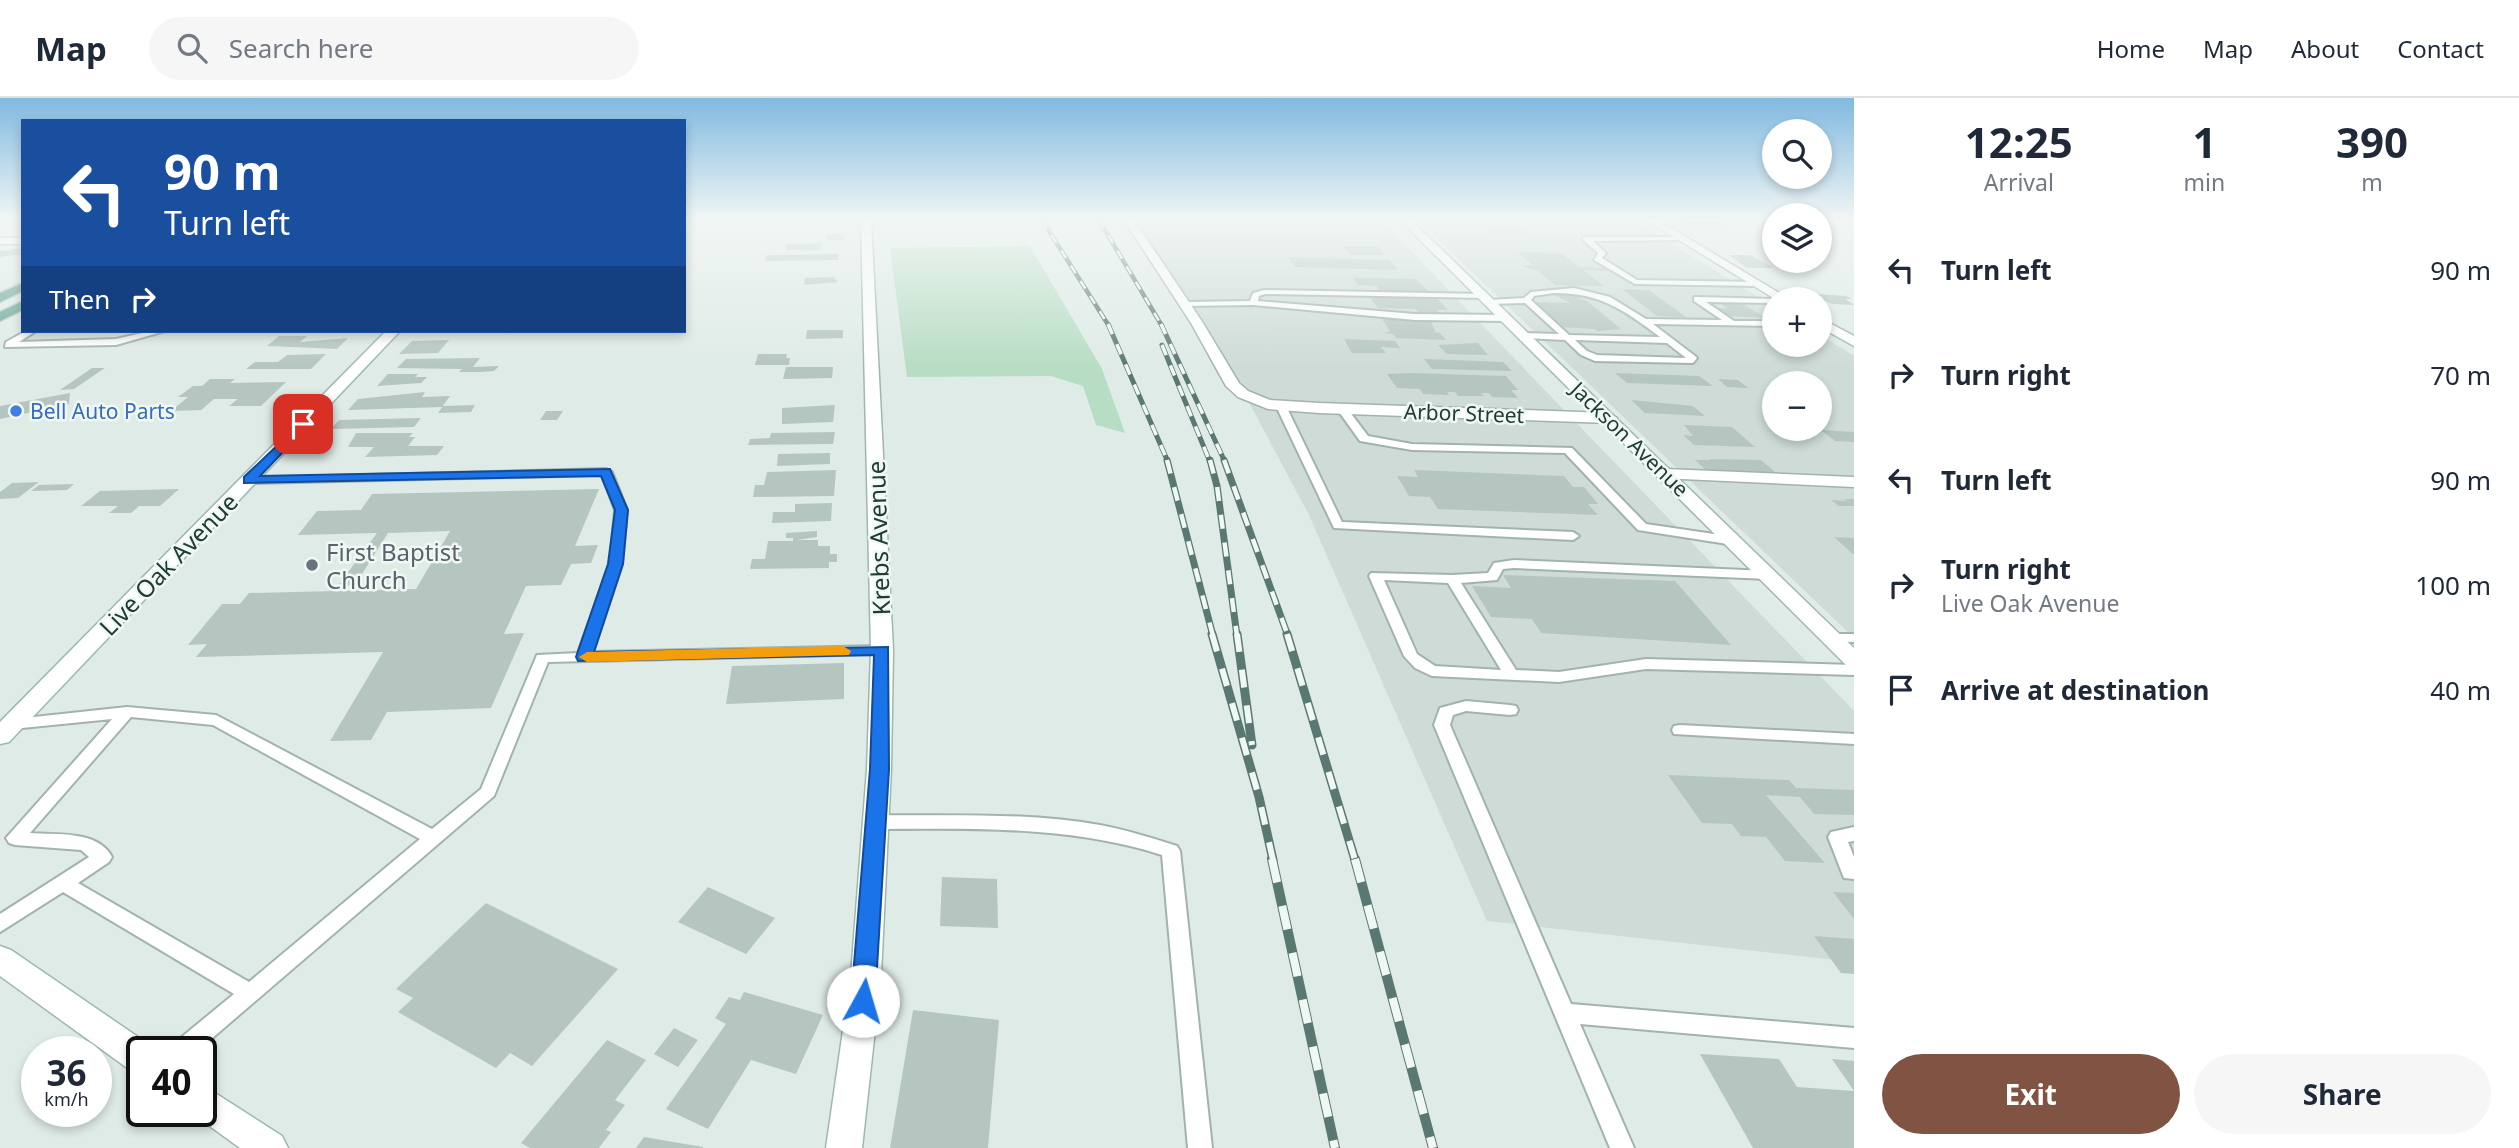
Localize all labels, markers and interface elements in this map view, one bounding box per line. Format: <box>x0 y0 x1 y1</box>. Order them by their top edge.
search box <box>149 17 639 80</box>
text: Map <box>35 26 107 71</box>
icon: search <box>173 29 211 67</box>
text: Search here <box>229 30 373 66</box>
text: Home <box>2097 32 2165 65</box>
text: Map <box>2203 32 2253 65</box>
text: About <box>2291 32 2359 65</box>
text: Contact <box>2397 32 2484 65</box>
text: 12:25 <box>1965 113 2073 170</box>
text: 1 <box>2192 113 2216 170</box>
text: 390 <box>2336 113 2408 170</box>
map controls <box>1762 119 1832 441</box>
button: search <box>1762 119 1832 189</box>
text: 90 m <box>164 138 281 204</box>
icon: left <box>49 147 140 238</box>
text: Arrival <box>1984 166 2054 198</box>
text: min <box>2184 166 2225 198</box>
text: m <box>2361 166 2383 198</box>
text: Turn left <box>164 201 290 244</box>
button: layers <box>1762 203 1832 273</box>
icon: left <box>1882 251 1920 289</box>
text: Turn left <box>1941 252 2052 288</box>
text: 90 m <box>2430 252 2491 288</box>
icon: right <box>124 280 162 318</box>
text: Then <box>49 281 110 317</box>
button: + <box>1762 287 1832 357</box>
icon: right <box>1882 356 1920 394</box>
text: Turn right <box>1941 357 2071 393</box>
text: 70 m <box>2430 357 2491 393</box>
button: − <box>1762 371 1832 441</box>
street label: Jackson Avenue <box>1564 374 1695 502</box>
pin <box>273 394 333 454</box>
place label: Bell Auto Parts <box>30 397 175 425</box>
street label: Arbor Street <box>1403 397 1525 429</box>
marker: Bell Auto Parts <box>8 403 24 419</box>
icon: arrive <box>284 405 322 443</box>
street label: Krebs Avenue <box>859 460 897 616</box>
icon: left <box>1882 461 1920 499</box>
text: Turn left <box>1941 462 2052 498</box>
text: 90 m <box>2430 462 2491 498</box>
street label: Live Oak Avenue <box>91 486 245 642</box>
place label: First Baptist Church <box>326 535 460 596</box>
text: Turn right <box>1941 551 2071 587</box>
marker: First Baptist Church <box>304 557 320 573</box>
icon: right <box>1882 566 1920 604</box>
text: 100 m <box>2415 567 2491 603</box>
text: Live Oak Avenue <box>1941 587 2120 619</box>
icon: arrive <box>1882 671 1920 709</box>
text: Arrive at destination <box>1941 672 2210 708</box>
text: 40 m <box>2430 672 2491 708</box>
position arrow <box>826 964 900 1038</box>
speed limit sign: 40 <box>126 1036 217 1127</box>
text: 36 <box>46 1049 87 1096</box>
button: Exit <box>1882 1054 2180 1134</box>
button: Share <box>2194 1054 2491 1134</box>
text: km/h <box>44 1087 89 1111</box>

